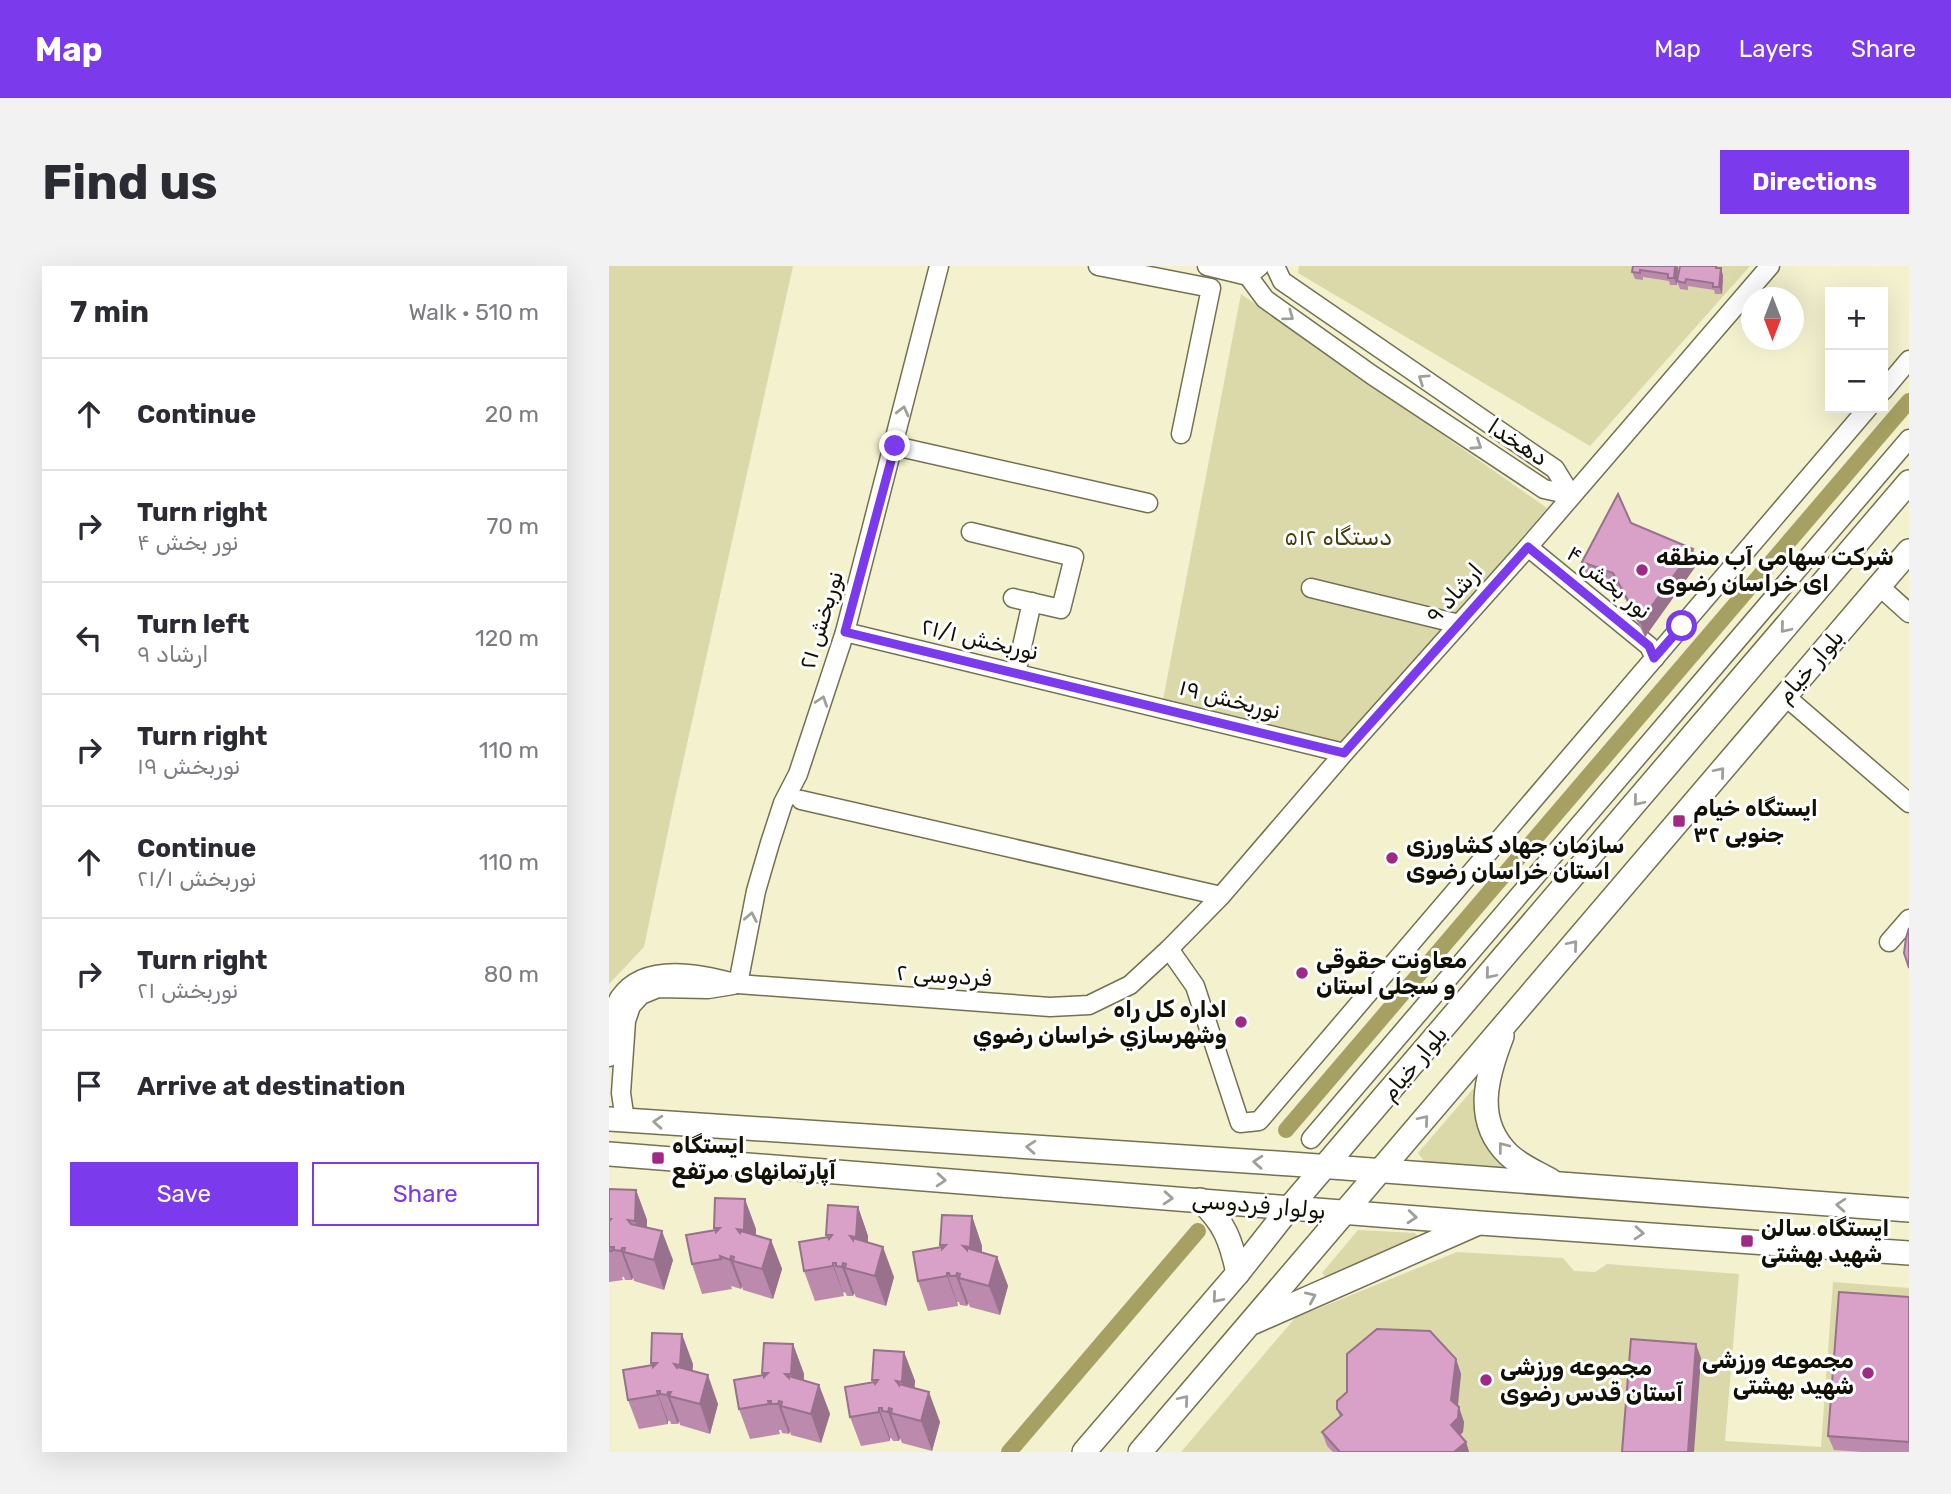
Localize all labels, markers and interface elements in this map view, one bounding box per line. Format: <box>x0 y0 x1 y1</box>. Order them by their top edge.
text: Map <box>35 30 103 69</box>
text: Map <box>1654 35 1701 63</box>
text: Layers <box>1739 35 1813 63</box>
text: Share <box>1851 35 1916 63</box>
button: Directions <box>1720 150 1909 214</box>
text: Find us <box>42 153 218 211</box>
north arrow <box>1741 287 1804 350</box>
map controls <box>1825 287 1888 413</box>
button: + <box>1825 287 1888 350</box>
text: 7 min <box>70 294 149 330</box>
text: Walk · 510 m <box>408 298 539 326</box>
one-way arrow <box>1282 308 1294 320</box>
button: − <box>1825 350 1888 413</box>
one-way arrow <box>1418 374 1431 387</box>
icon: ahead <box>70 395 108 433</box>
text: Continue <box>137 399 256 430</box>
text: 20 m <box>485 400 539 428</box>
one-way arrow <box>895 406 909 418</box>
street label: دهخدا <box>1483 412 1553 472</box>
route end <box>879 430 910 461</box>
one-way arrow <box>1469 437 1482 449</box>
text: Turn right <box>137 497 267 528</box>
icon: right <box>70 507 108 545</box>
text: 70 m <box>487 512 539 540</box>
park label: ۵۱۲ دستگاه <box>1284 523 1392 551</box>
text: نور بخش ۴ <box>137 528 239 556</box>
street label: نور بخش ۴ <box>1561 539 1657 625</box>
place label: شرکت سهامی آب منطقه ای خراسان رضوی <box>1656 543 1894 597</box>
street label: ارشاد ۹ <box>1420 557 1488 629</box>
marker: شرکت سهامی آب منطقه ای خراسان رضوی <box>1634 562 1650 578</box>
street label: نوربخش ۲۱ <box>793 567 849 673</box>
text: Turn left <box>137 609 249 640</box>
route start <box>1666 610 1697 641</box>
street label: نوربخش ۲۱/۱ <box>919 612 1041 666</box>
icon: left <box>70 619 108 657</box>
one-way arrow <box>1781 619 1793 632</box>
street label: بلوار خیام <box>1770 623 1850 709</box>
text: 120 m <box>475 624 539 652</box>
text: ارشاد ۹ <box>137 640 209 668</box>
street label: نوربخش ۱۹ <box>1176 673 1284 725</box>
one-way arrow <box>814 696 828 708</box>
text: Turn right <box>137 721 267 752</box>
icon: right <box>70 731 108 769</box>
text: 110 m <box>479 736 539 764</box>
text: نوربخش ۱۹ <box>137 752 241 780</box>
one-way arrow <box>1712 767 1724 780</box>
one-way arrow <box>1634 792 1646 805</box>
place label: ایستگاه خیام جنوبی ۳۲ <box>1693 794 1818 848</box>
marker: ایستگاه خیام جنوبی ۳۲ <box>1671 813 1687 829</box>
place label: سازمان جهاد کشاورزی استان خراسان رضوی <box>1406 831 1624 885</box>
text: Continue <box>137 833 256 864</box>
icon: ahead <box>70 843 108 881</box>
text: 110 m <box>479 848 539 876</box>
marker: سازمان جهاد کشاورزی استان خراسان رضوی <box>1384 850 1400 866</box>
text: نوربخش ۲۱/۱ <box>137 864 257 892</box>
one-way arrow <box>743 911 758 923</box>
one-way arrow <box>1564 940 1577 953</box>
text: Turn right <box>137 945 267 976</box>
place label: معاونت حقوقی و سجلی استان <box>1316 946 1467 1000</box>
icon: right <box>70 955 108 993</box>
street label: فردوسی ۲ <box>895 958 993 992</box>
text: 80 m <box>484 960 539 988</box>
marker: معاونت حقوقی و سجلی استان <box>1294 965 1310 981</box>
one-way arrow <box>1486 966 1498 979</box>
text: نوربخش ۲۱ <box>137 976 239 1004</box>
place label: اداره كل راه وشهرسازي خراسان رضوي <box>973 995 1227 1052</box>
marker: اداره كل راه وشهرسازي خراسان رضوي <box>1233 1014 1249 1030</box>
street label: بلوار خیام <box>1375 1020 1454 1106</box>
icon: arrive <box>70 1067 108 1105</box>
text: Arrive at destination <box>137 1071 405 1102</box>
one-way arrow <box>652 1115 663 1130</box>
one-way arrow <box>1416 1115 1428 1128</box>
place label: ایستگاه آپارتمانهای مرتفع <box>672 1131 836 1188</box>
one-way arrow <box>1026 1140 1037 1155</box>
one-way arrow <box>1499 1142 1512 1154</box>
marker: ایستگاه آپارتمانهای مرتفع <box>650 1150 666 1166</box>
one-way arrow <box>1253 1154 1264 1169</box>
button: Save <box>70 1162 298 1226</box>
button: Share <box>312 1162 539 1226</box>
one-way arrow <box>936 1172 947 1187</box>
street label: بولوار فردوسی <box>1191 1185 1327 1225</box>
one-way arrow <box>1163 1190 1174 1205</box>
one-way arrow <box>1835 1198 1846 1213</box>
one-way arrow <box>1407 1209 1418 1224</box>
place label: ایستگاه سالن شهید بهشتی <box>1761 1214 1889 1268</box>
one-way arrow <box>1634 1225 1645 1240</box>
marker: ایستگاه سالن شهید بهشتی <box>1739 1233 1755 1249</box>
one-way arrow <box>1213 1290 1225 1303</box>
one-way arrow <box>1304 1291 1316 1305</box>
place label: مجموعه ورزشی شهید بهشتی <box>1702 1346 1854 1400</box>
place label: مجموعه ورزشی آستان قدس رضوی <box>1500 1353 1683 1407</box>
marker: مجموعه ورزشی شهید بهشتی <box>1860 1365 1876 1381</box>
marker: مجموعه ورزشی آستان قدس رضوی <box>1478 1372 1494 1388</box>
one-way arrow <box>1176 1395 1188 1408</box>

